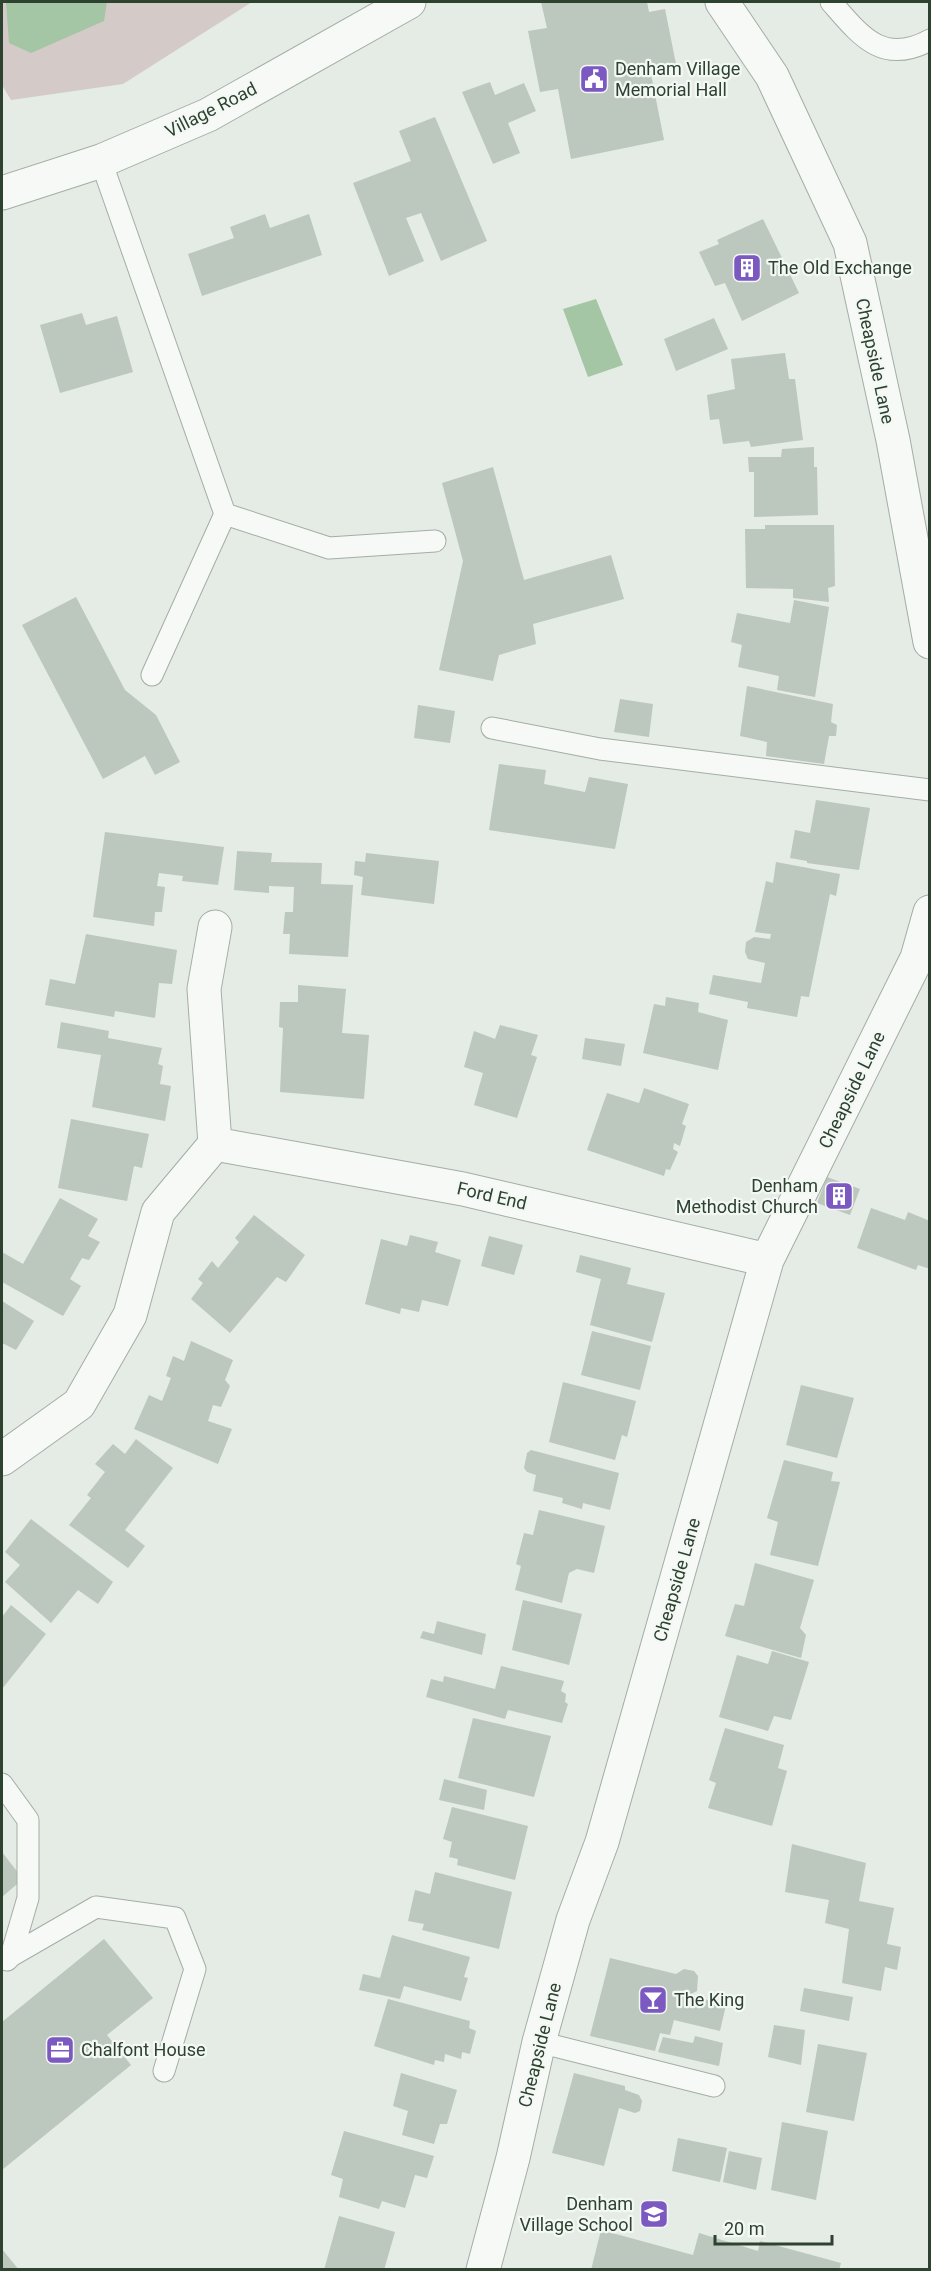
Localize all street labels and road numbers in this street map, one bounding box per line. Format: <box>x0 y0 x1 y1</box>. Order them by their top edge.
street label: Village Road <box>162 78 260 142</box>
street label: Cheapside Lane <box>852 296 899 426</box>
street label: Cheapside Lane <box>814 1028 889 1152</box>
street label: Ford End <box>455 1177 529 1214</box>
street label: Cheapside Lane <box>649 1516 704 1644</box>
street label: Cheapside Lane <box>514 1980 565 2109</box>

